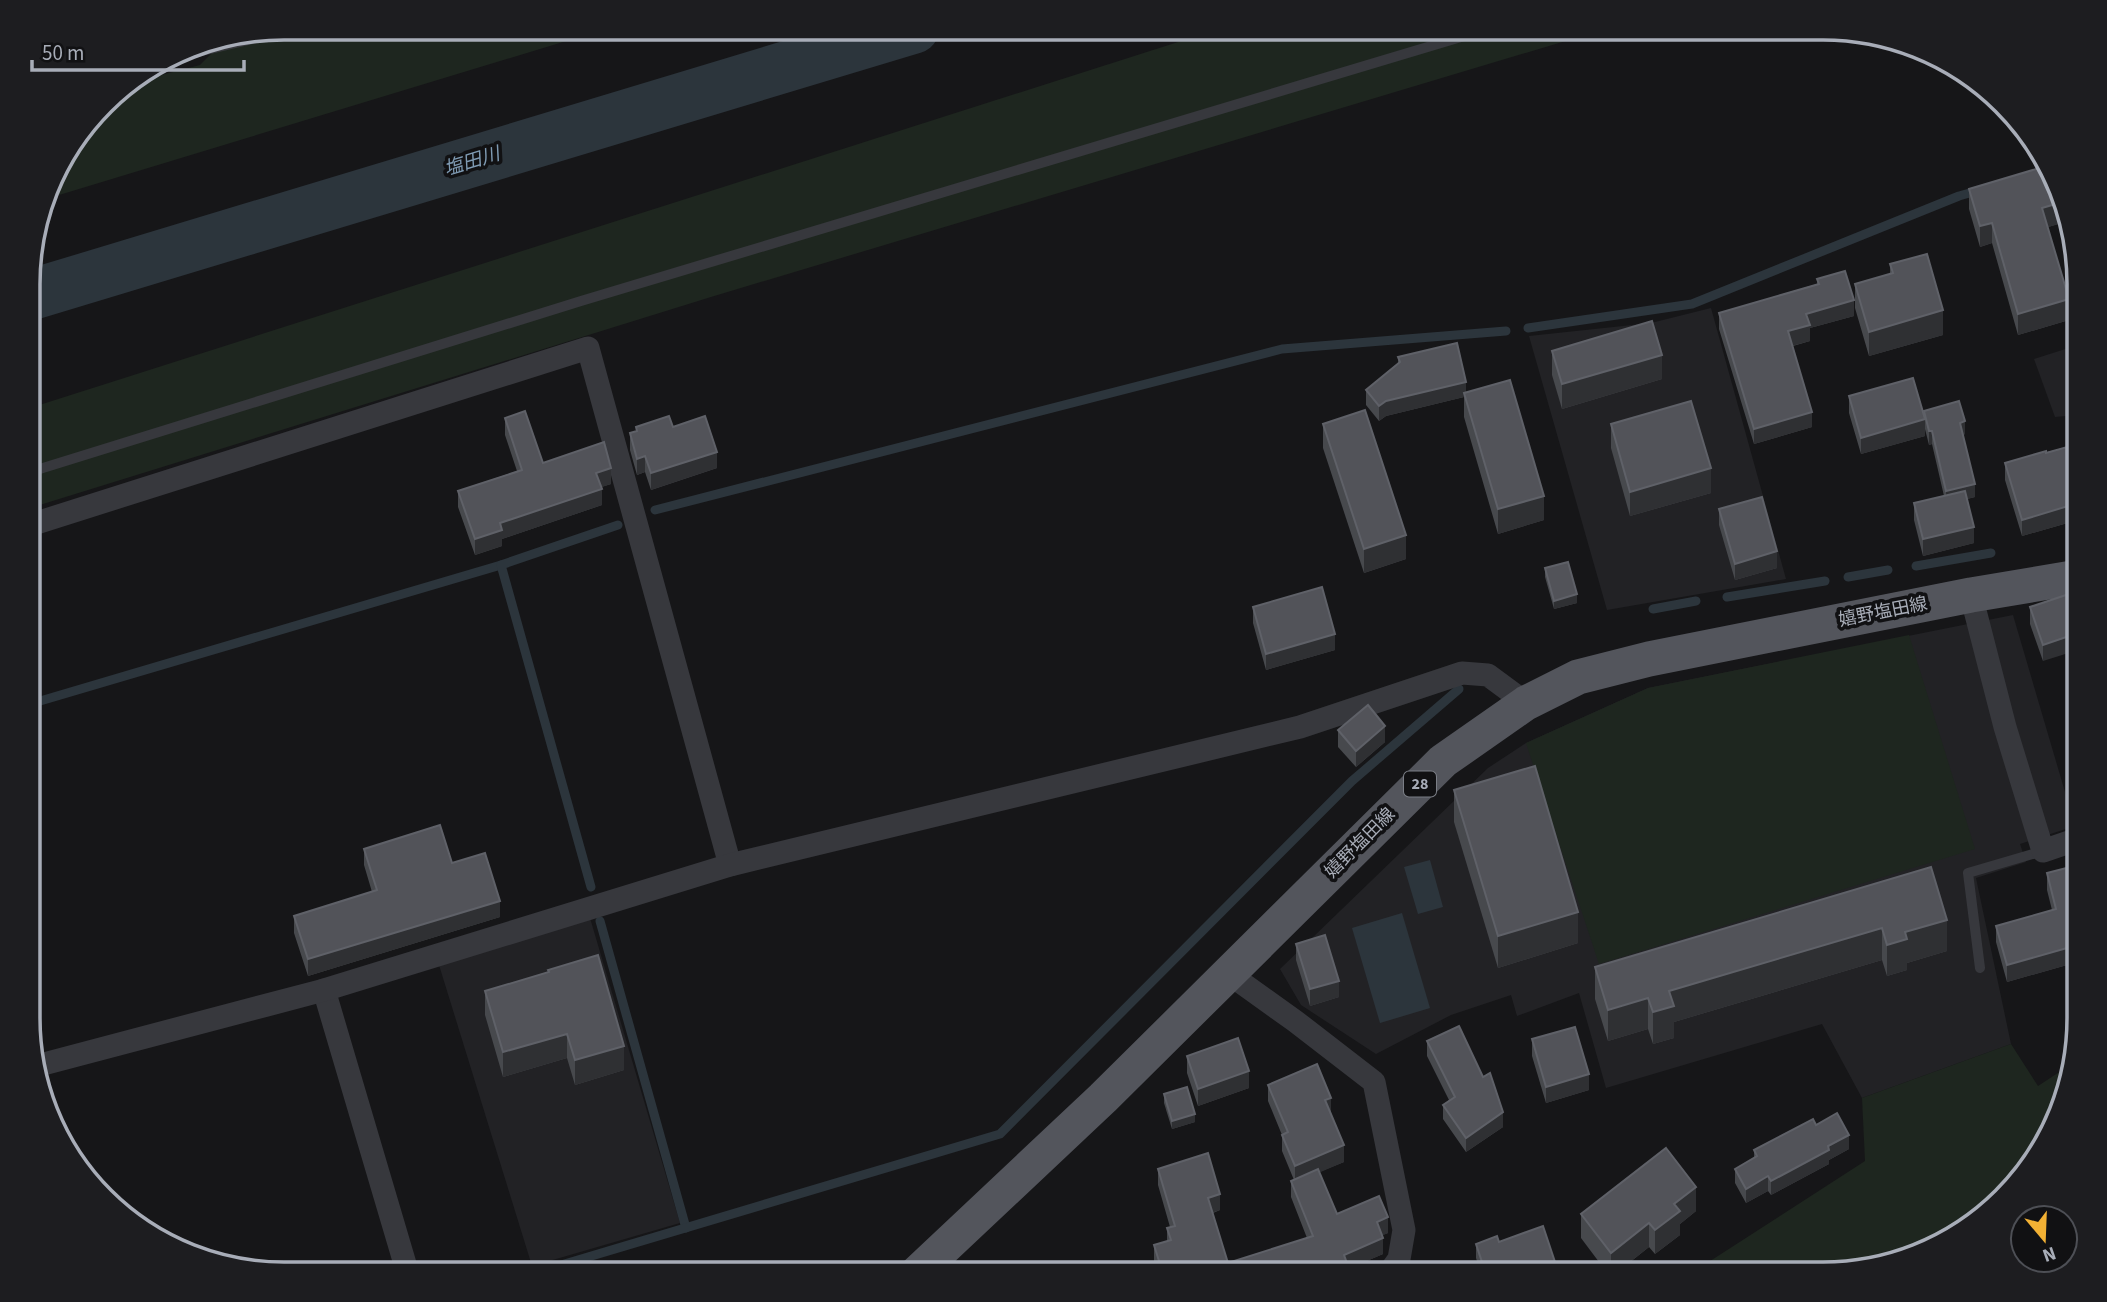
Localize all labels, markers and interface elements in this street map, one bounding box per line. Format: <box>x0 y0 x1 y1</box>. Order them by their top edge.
scale bar <box>32 28 243 72</box>
text: 50 m <box>42 38 84 68</box>
water label: 塩田川 <box>441 140 505 183</box>
street label: 嬉野塩田線 <box>1836 591 1930 633</box>
road number: 28 <box>1404 772 1436 796</box>
street label: 嬉野塩田線 <box>1319 802 1401 884</box>
north arrow <box>2009 1204 2079 1274</box>
text: N <box>2039 1239 2059 1268</box>

